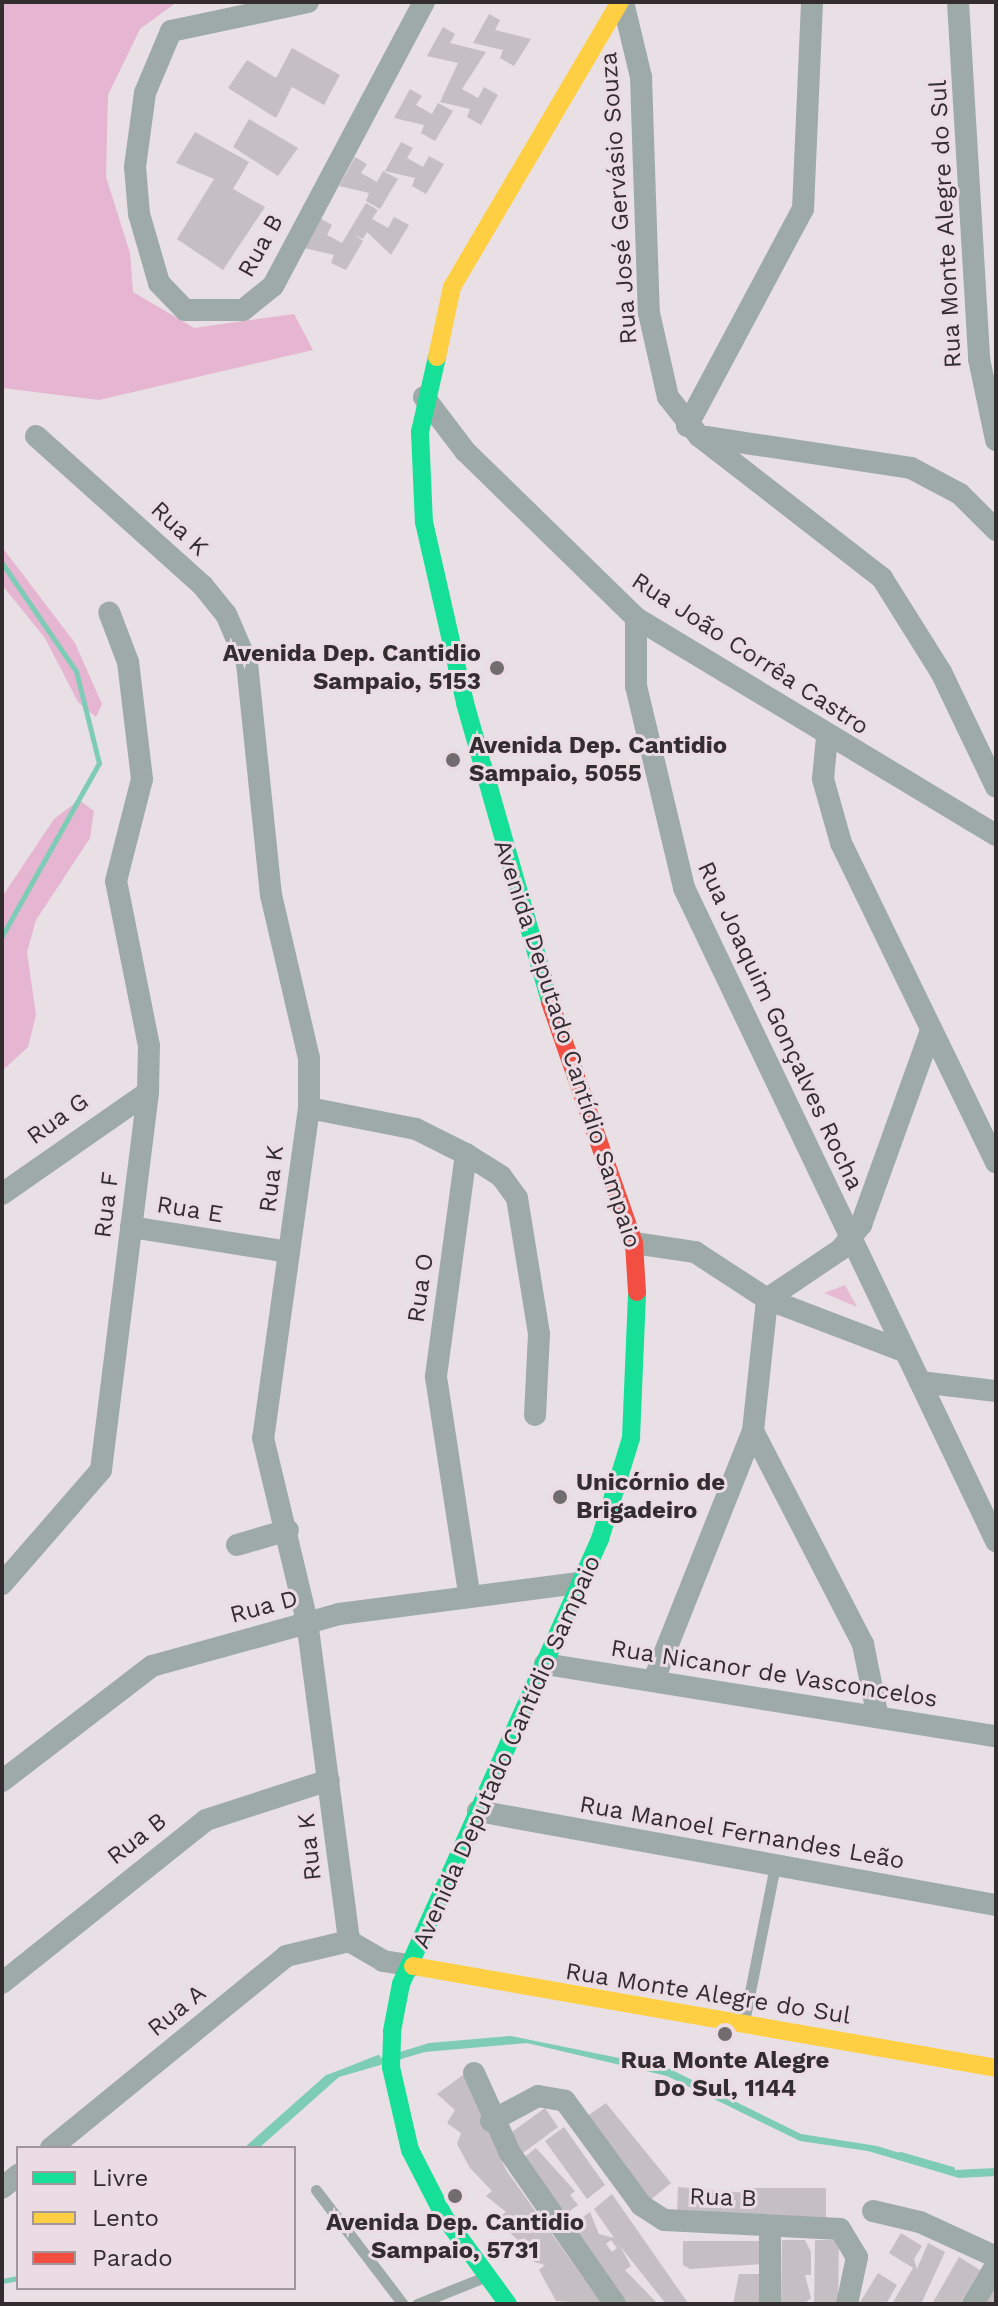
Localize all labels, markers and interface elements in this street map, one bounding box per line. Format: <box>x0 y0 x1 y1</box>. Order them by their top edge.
street label: Rua José Gervásio Souza <box>594 50 644 346</box>
street label: Rua Monte Alegre do Sul <box>924 78 968 370</box>
street label: Rua B <box>232 209 290 283</box>
street label: Rua K <box>144 495 214 563</box>
street label: Rua João Corrêa Castro <box>625 566 875 742</box>
place label: Avenida Dep. Cantidio Sampaio, 5153 <box>223 640 481 696</box>
marker: Avenida Dep. Cantidio Sampaio, 5153 <box>488 659 506 677</box>
place label: Avenida Dep. Cantidio Sampaio, 5055 <box>469 732 727 788</box>
marker: Avenida Dep. Cantidio Sampaio, 5055 <box>444 751 462 769</box>
street label: Avenida Deputado Cantídio Sampaio <box>487 836 647 1252</box>
street label: Rua Joaquim Gonçalves Rocha <box>691 857 869 1195</box>
street label: Rua G <box>21 1087 95 1151</box>
street label: Rua K <box>254 1143 290 1215</box>
street label: Rua F <box>89 1170 125 1240</box>
street label: Rua E <box>154 1190 226 1230</box>
street label: Rua O <box>402 1251 440 1325</box>
place label: Unicórnio de Brigadeiro <box>576 1469 725 1525</box>
marker: Unicórnio de Brigadeiro <box>551 1488 569 1506</box>
street label: Avenida Deputado Cantídio Sampaio <box>407 1551 607 1953</box>
street label: Rua D <box>227 1584 301 1630</box>
street label: Rua Nicanor de Vasconcelos <box>608 1634 940 1714</box>
street label: Rua Manoel Fernandes Leão <box>577 1790 907 1876</box>
street label: Rua B <box>101 1807 173 1871</box>
street label: Rua K <box>292 1812 328 1882</box>
street label: Rua Monte Alegre do Sul <box>563 1957 853 2031</box>
street label: Rua A <box>141 1978 213 2044</box>
marker: Rua Monte Alegre Do Sul, 1144 <box>716 2025 734 2043</box>
place label: Rua Monte Alegre Do Sul, 1144 <box>620 2047 830 2103</box>
legend <box>16 2146 296 2290</box>
text: Livre <box>92 2164 148 2192</box>
street label: Rua B <box>689 2182 757 2214</box>
marker: Avenida Dep. Cantidio Sampaio, 5731 <box>446 2187 464 2205</box>
text: Lento <box>92 2204 159 2232</box>
place label: Avenida Dep. Cantidio Sampaio, 5731 <box>326 2209 584 2265</box>
text: Parado <box>92 2244 173 2272</box>

